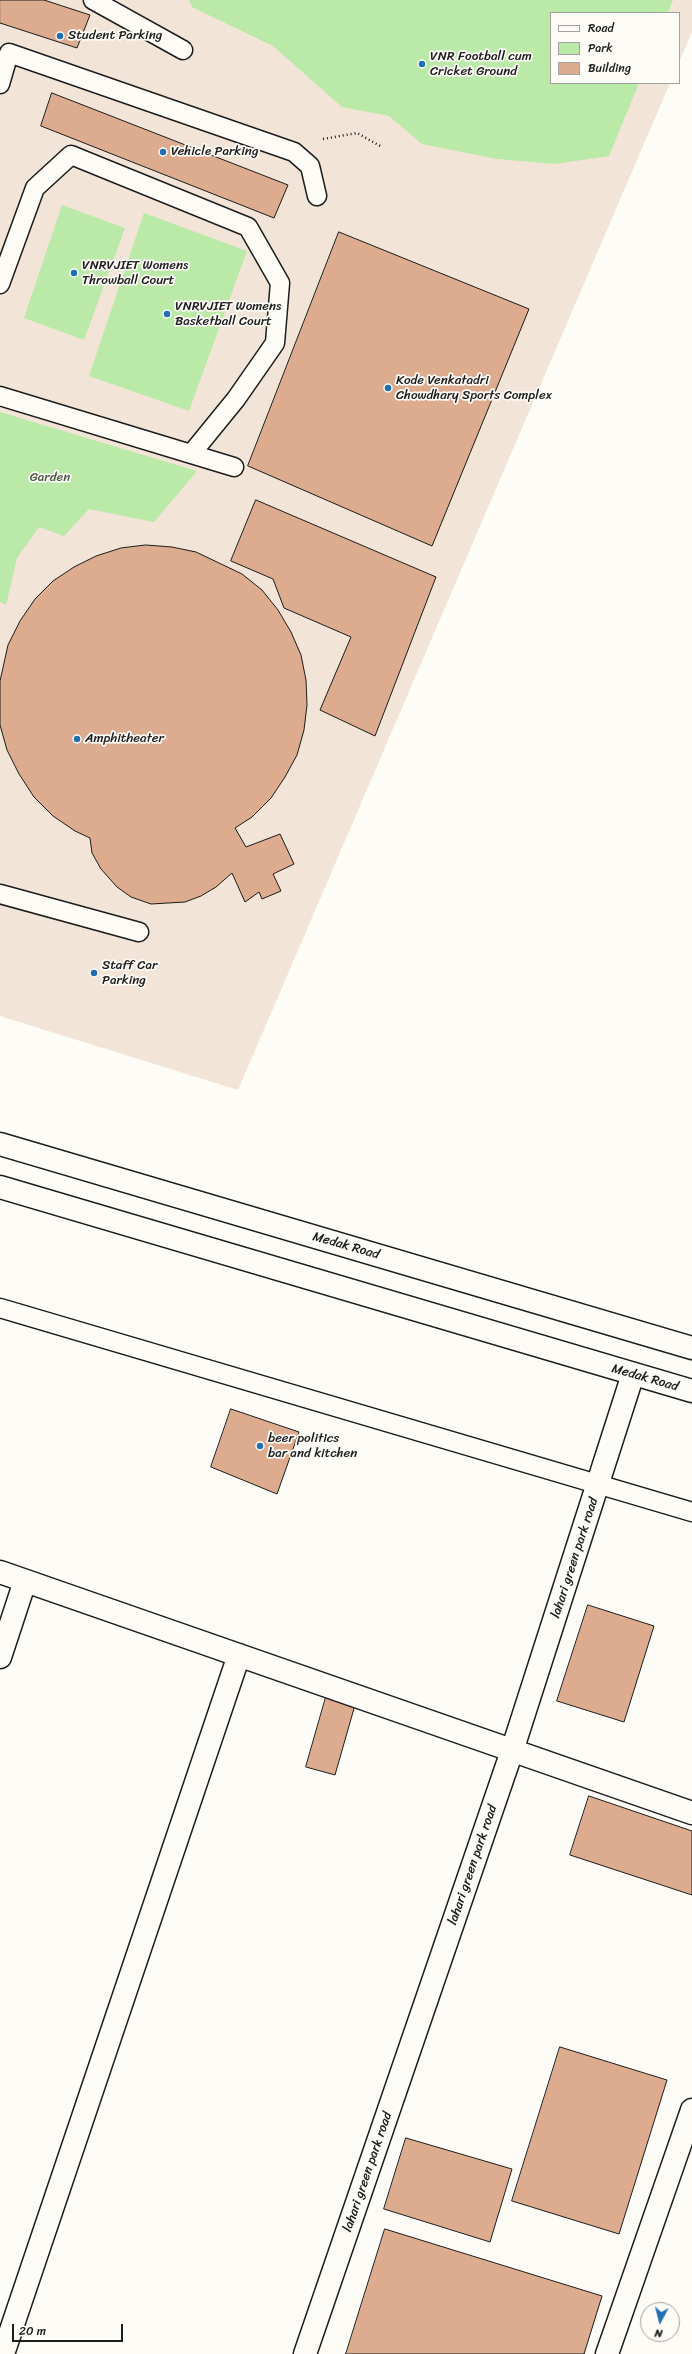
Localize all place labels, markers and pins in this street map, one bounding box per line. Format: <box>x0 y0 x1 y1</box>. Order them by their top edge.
place label: Student Parking <box>68 28 162 44</box>
marker: Student Parking <box>55 31 65 41</box>
place label: VNR Football cum Cricket Ground <box>430 49 532 80</box>
marker: VNR Football cum Cricket Ground <box>417 59 427 69</box>
place label: Vehicle Parking <box>171 144 258 160</box>
marker: Vehicle Parking <box>158 147 168 157</box>
place label: VNRVJIET Womens Throwball Court <box>82 258 188 289</box>
marker: VNRVJIET Womens Throwball Court <box>69 268 79 278</box>
place label: VNRVJIET Womens Basketball Court <box>175 299 281 330</box>
marker: VNRVJIET Womens Basketball Court <box>162 309 172 319</box>
place label: Kode Venkatadri Chowdhary Sports Complex <box>396 373 552 404</box>
marker: Kode Venkatadri Chowdhary Sports Complex <box>383 383 393 393</box>
place label: Amphitheater <box>85 731 164 747</box>
marker: Amphitheater <box>72 734 82 744</box>
place label: Staff Car Parking <box>102 958 157 989</box>
marker: Staff Car Parking <box>89 968 99 978</box>
place label: beer politics bar and kitchen <box>268 1431 357 1462</box>
marker: beer politics bar and kitchen <box>255 1441 265 1451</box>

